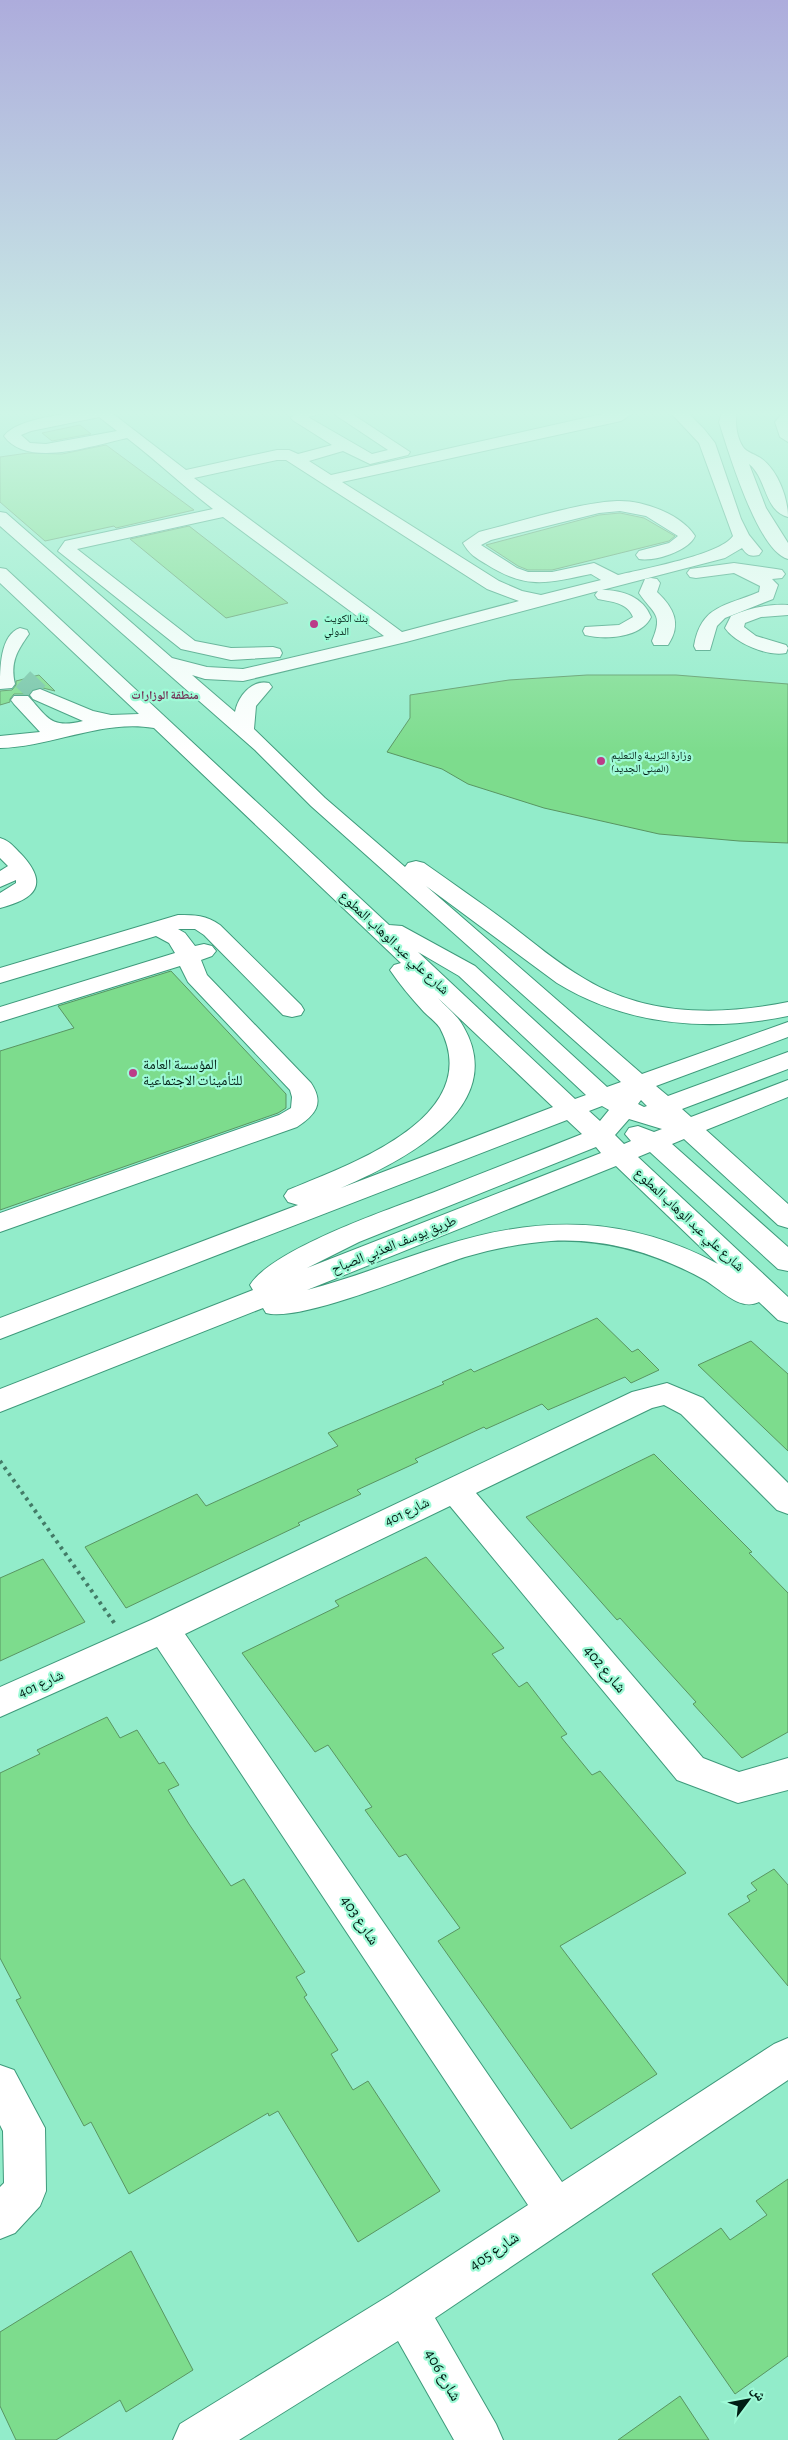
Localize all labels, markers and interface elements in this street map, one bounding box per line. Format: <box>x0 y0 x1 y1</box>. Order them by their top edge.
place label: بنك الكويت الدولي <box>324 613 368 639</box>
marker: بنك الكويت الدولي <box>308 618 320 630</box>
district label: منطقة الوزارات <box>131 689 199 702</box>
place label: وزارة التربية والتعليم (المبنى الجديد) <box>611 750 692 775</box>
marker: وزارة التربية والتعليم (المبنى الجديد) <box>595 755 607 767</box>
street label: شارع علي عبد الوهاب المطوع <box>334 889 451 1000</box>
place label: المؤسسة العامة للتأمينات الاجتماعية <box>143 1058 242 1088</box>
marker: المؤسسة العامة للتأمينات الاجتماعية <box>127 1067 139 1079</box>
street label: شارع علي عبد الوهاب المطوع <box>629 1166 746 1277</box>
street label: طريق يوسف العذبي الصباح <box>329 1213 460 1280</box>
street label: شارع 401 <box>382 1495 432 1531</box>
street label: شارع 402 <box>579 1642 629 1697</box>
street label: شارع 401 <box>16 1668 67 1702</box>
street label: شارع 403 <box>336 1892 382 1949</box>
street label: شارع 405 <box>466 2229 523 2275</box>
street label: شارع 406 <box>420 2346 464 2405</box>
north arrow <box>723 2375 773 2425</box>
text: ش <box>747 2384 768 2404</box>

